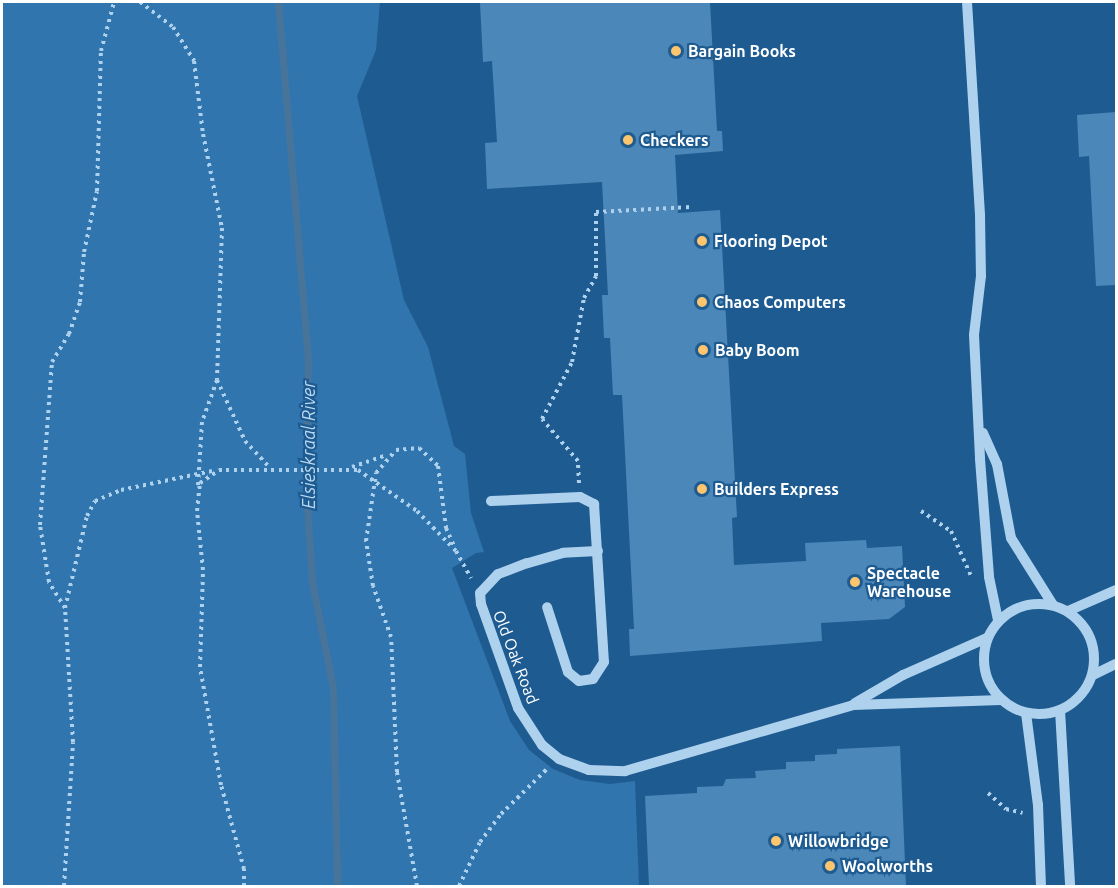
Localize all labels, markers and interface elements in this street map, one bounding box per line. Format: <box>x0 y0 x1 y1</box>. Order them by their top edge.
place label: Bargain Books <box>688 41 796 61</box>
marker: Bargain Books <box>669 44 683 58</box>
place label: Checkers <box>640 130 708 150</box>
marker: Checkers <box>621 133 635 147</box>
place label: Flooring Depot <box>714 231 828 251</box>
marker: Flooring Depot <box>695 234 709 248</box>
place label: Chaos Computers <box>714 292 846 312</box>
marker: Chaos Computers <box>695 295 709 309</box>
place label: Baby Boom <box>715 340 800 360</box>
marker: Baby Boom <box>696 343 710 357</box>
water label: Elsieskraal River <box>297 381 319 509</box>
place label: Builders Express <box>714 479 839 499</box>
marker: Builders Express <box>695 482 709 496</box>
place label: Spectacle Warehouse <box>867 563 951 601</box>
marker: Spectacle Warehouse <box>848 575 862 589</box>
street label: Old Oak Road <box>489 607 543 707</box>
place label: Willowbridge <box>788 831 889 851</box>
marker: Willowbridge <box>769 834 783 848</box>
place label: Woolworths <box>842 856 933 876</box>
marker: Woolworths <box>823 859 837 873</box>

